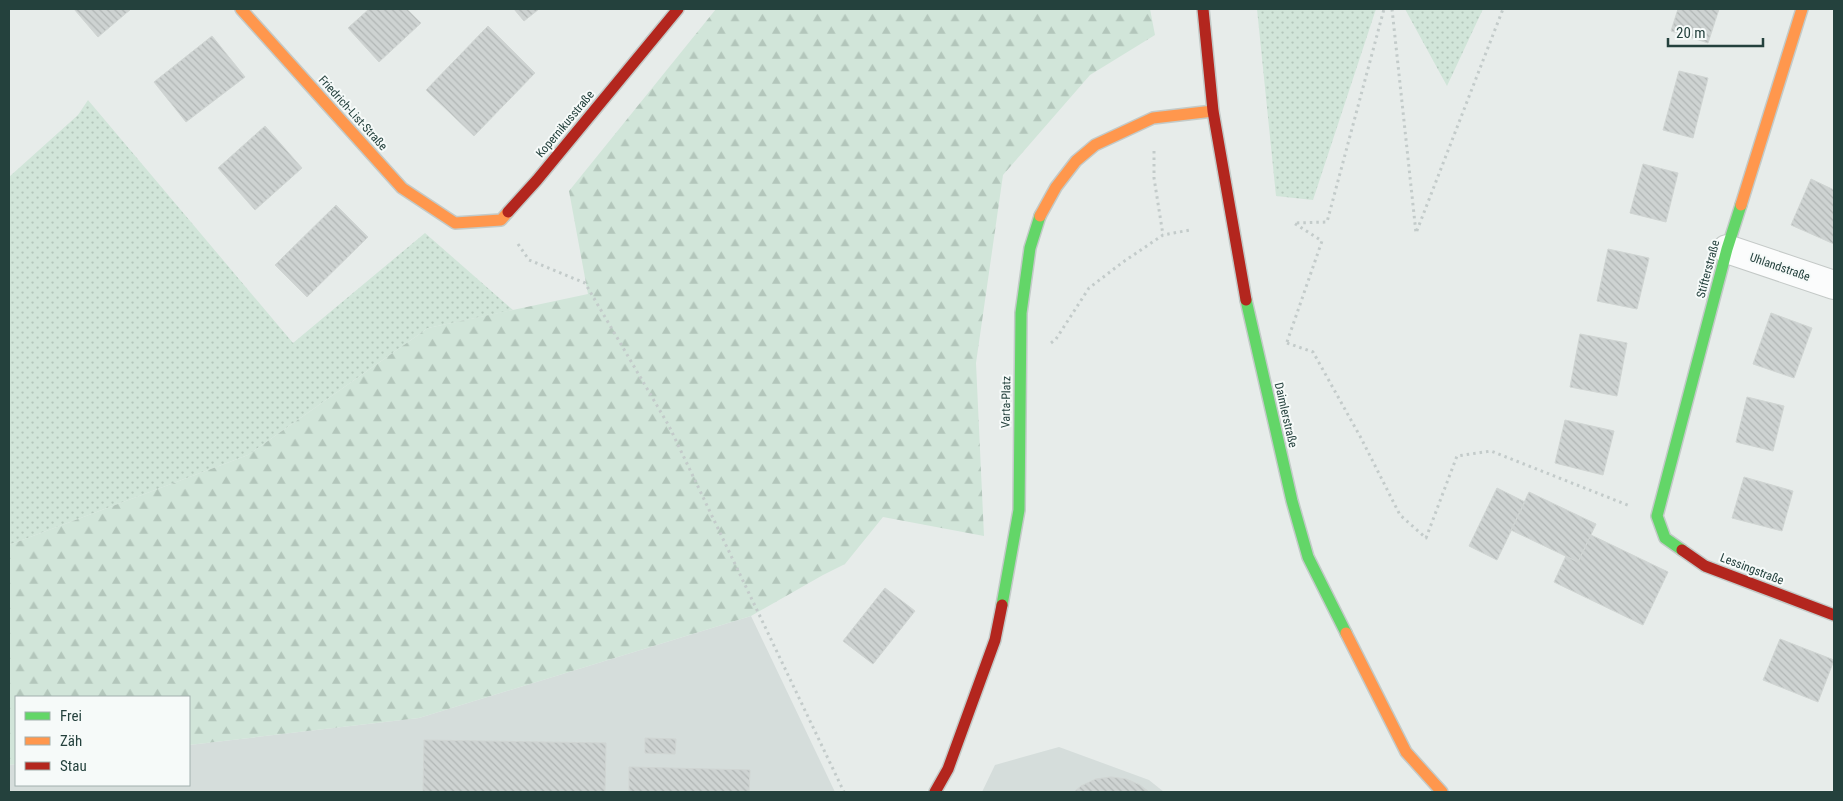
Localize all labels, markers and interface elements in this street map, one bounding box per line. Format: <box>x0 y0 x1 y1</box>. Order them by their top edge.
scale bar <box>1668 15 1763 47</box>
text: 20 m <box>1676 24 1706 42</box>
street label: Friedrich-List-Straße <box>316 73 390 153</box>
street label: Kopernikusstraße <box>533 87 597 160</box>
street label: Stifterstraße <box>1694 238 1723 299</box>
street label: Uhlandstraße <box>1748 250 1812 284</box>
street label: Varta-Platz <box>999 376 1013 428</box>
street label: Daimlerstraße <box>1272 381 1300 449</box>
street label: Lessingstraße <box>1718 550 1786 588</box>
legend <box>15 696 190 786</box>
text: Frei <box>60 707 82 725</box>
text: Zäh <box>60 732 82 750</box>
text: Stau <box>60 757 87 775</box>

